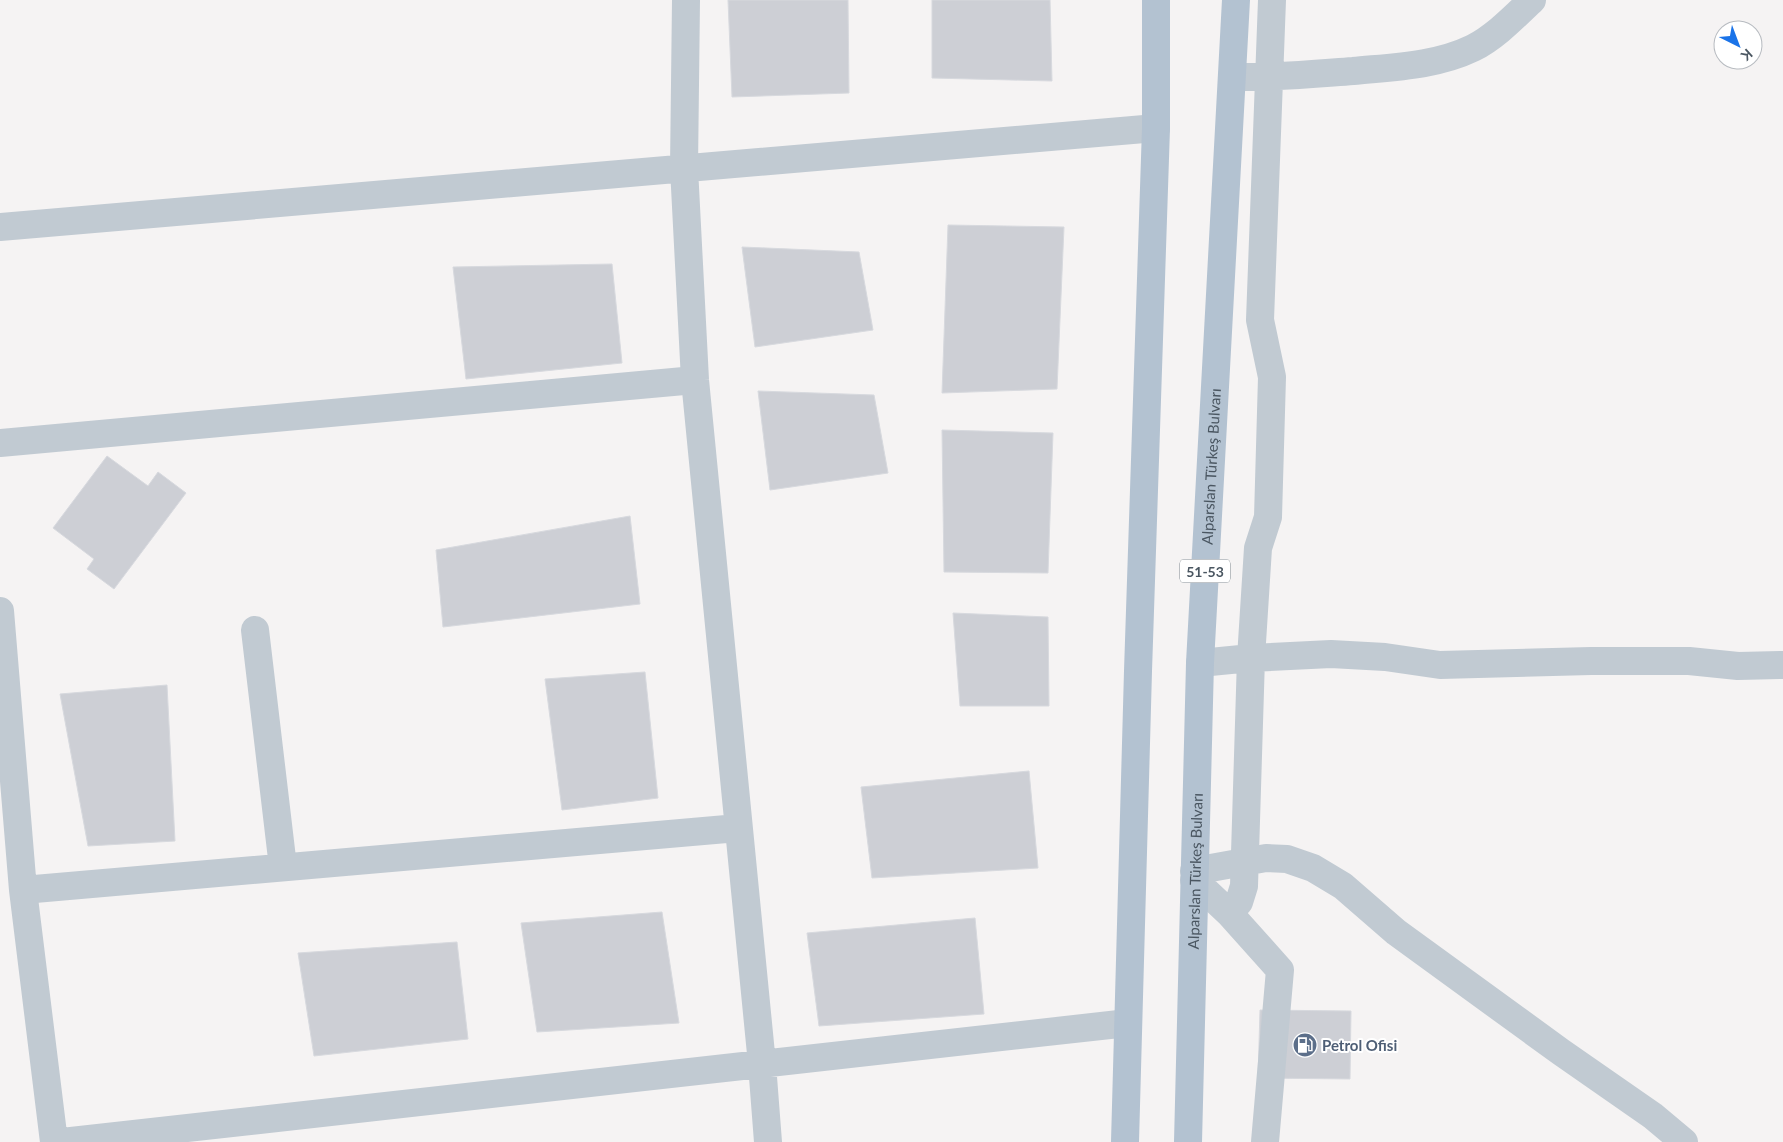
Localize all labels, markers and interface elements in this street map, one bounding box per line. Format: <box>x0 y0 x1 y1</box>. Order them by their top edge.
north arrow <box>1713 20 1763 70</box>
text: K <box>1737 46 1756 65</box>
street label: Alparslan Türkeş Bulvarı <box>1197 388 1224 545</box>
road number: 51-53 <box>1180 560 1230 582</box>
street label: Alparslan Türkeş Bulvarı <box>1184 793 1206 950</box>
fuel station icon: Petrol Ofisi <box>1292 1032 1318 1058</box>
place label: Petrol Ofisi <box>1322 1036 1397 1054</box>

